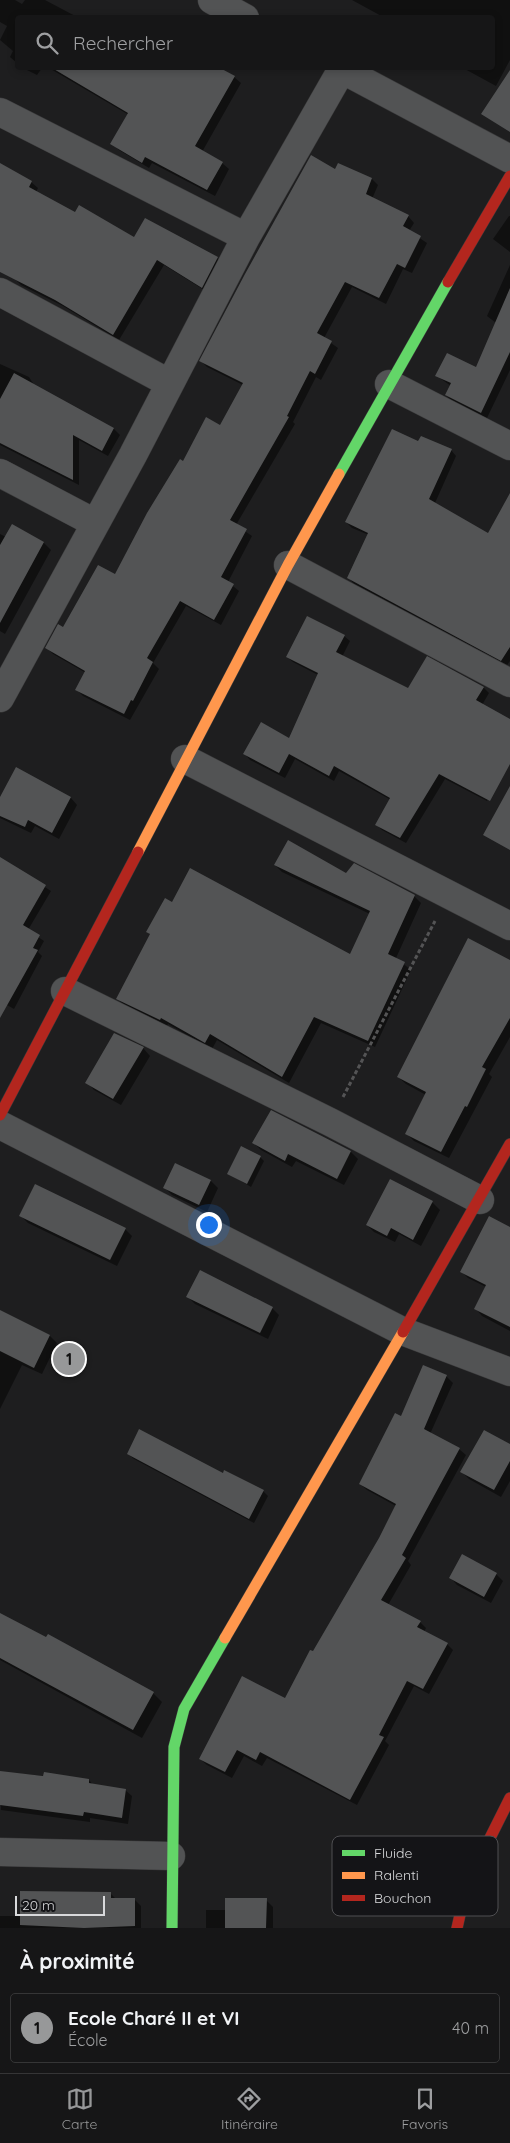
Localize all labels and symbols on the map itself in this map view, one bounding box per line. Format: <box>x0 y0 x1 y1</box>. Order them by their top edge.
your location <box>196 1212 222 1238</box>
pin: 1 <box>53 1340 85 1378</box>
legend <box>332 1836 498 1916</box>
text: Fluide <box>374 1844 413 1862</box>
text: Ralenti <box>374 1866 419 1884</box>
text: Bouchon <box>374 1889 431 1907</box>
scale bar <box>15 1893 105 1916</box>

